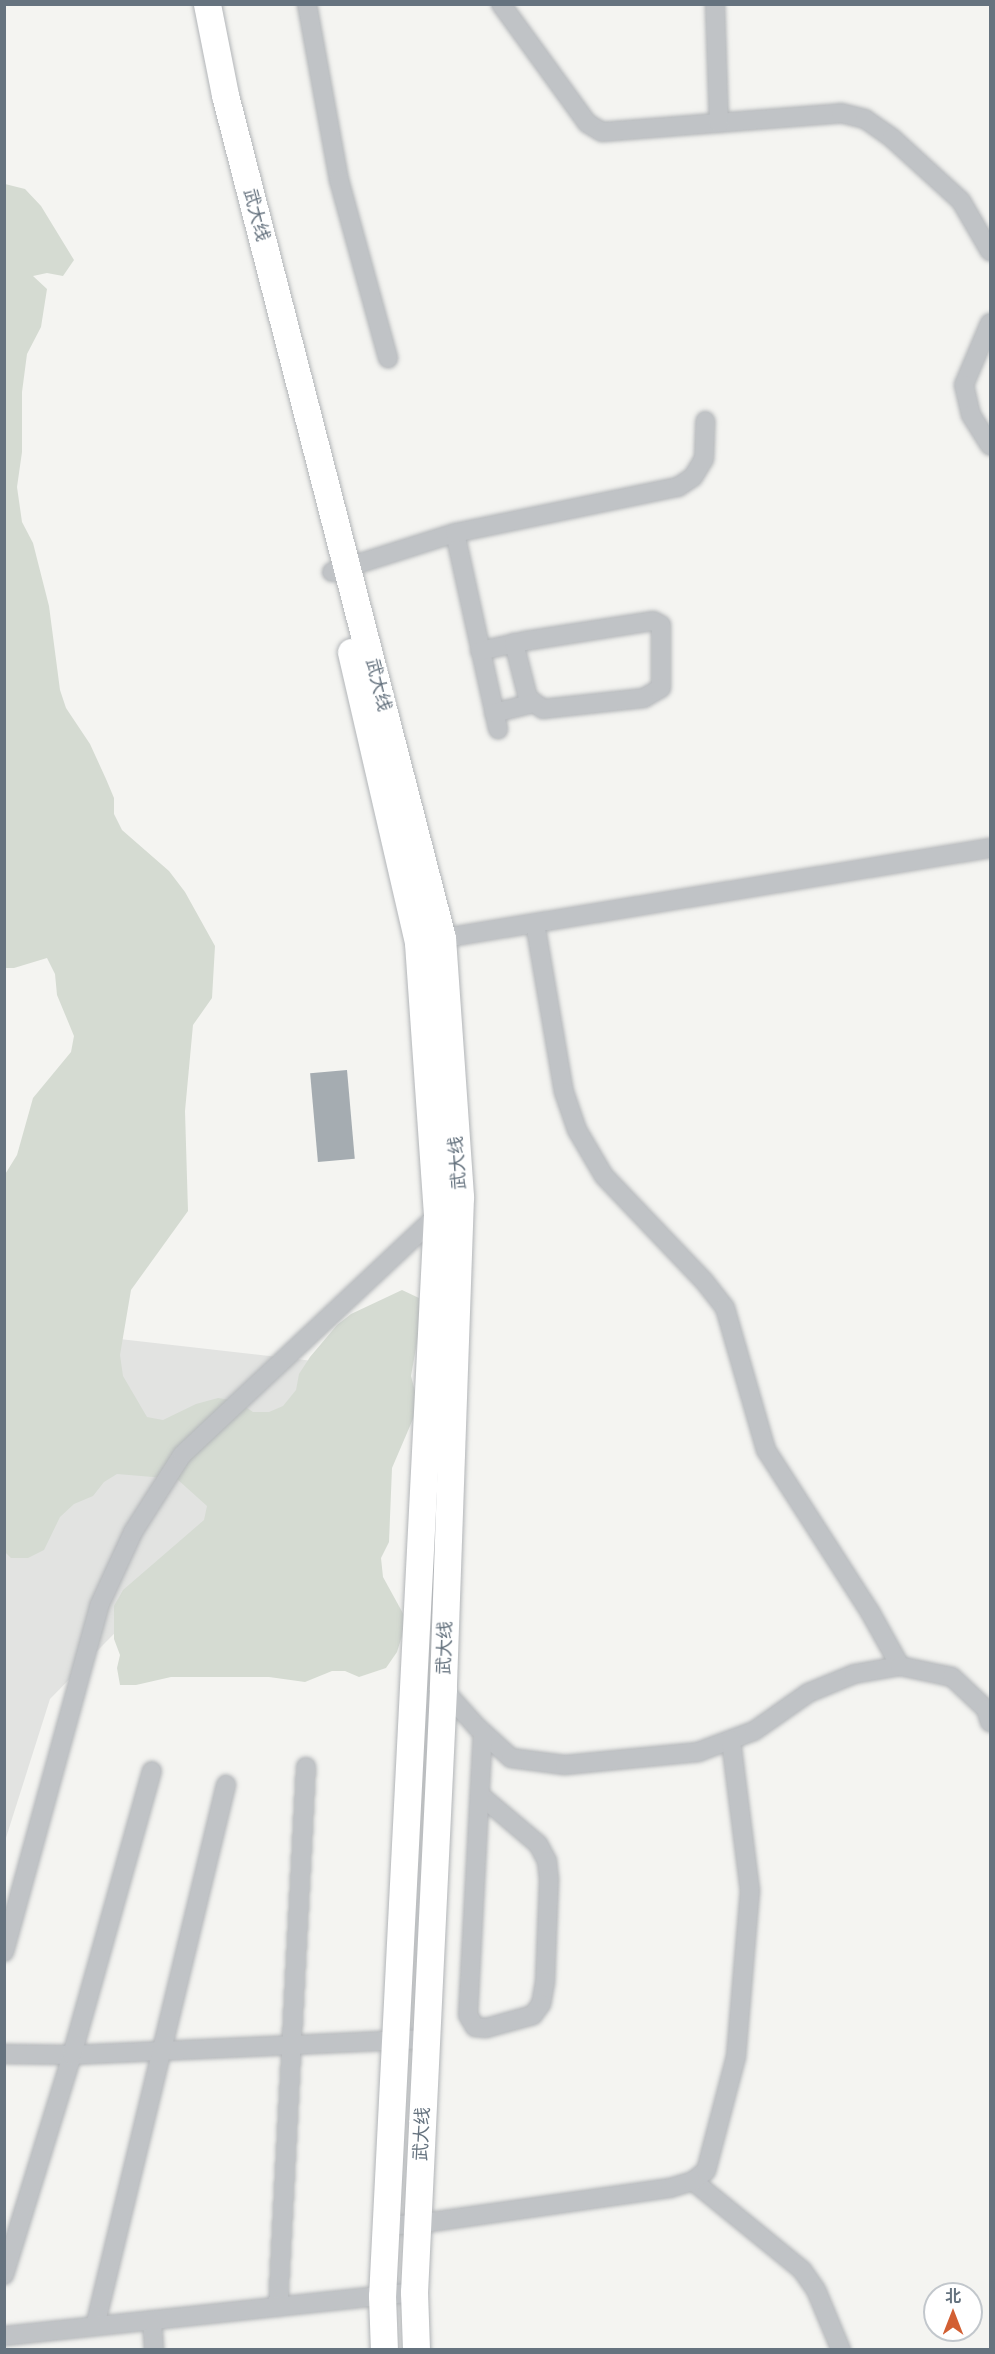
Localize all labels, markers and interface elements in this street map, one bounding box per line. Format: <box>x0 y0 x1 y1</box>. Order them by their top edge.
street label: 武大线 <box>239 186 273 244</box>
street label: 武大线 <box>361 656 395 714</box>
street label: 武大线 <box>445 1135 471 1191</box>
street label: 武大线 <box>433 1621 457 1675</box>
street label: 武大线 <box>410 2106 434 2162</box>
north arrow <box>923 2282 983 2342</box>
text: 北 <box>945 2287 961 2305</box>

